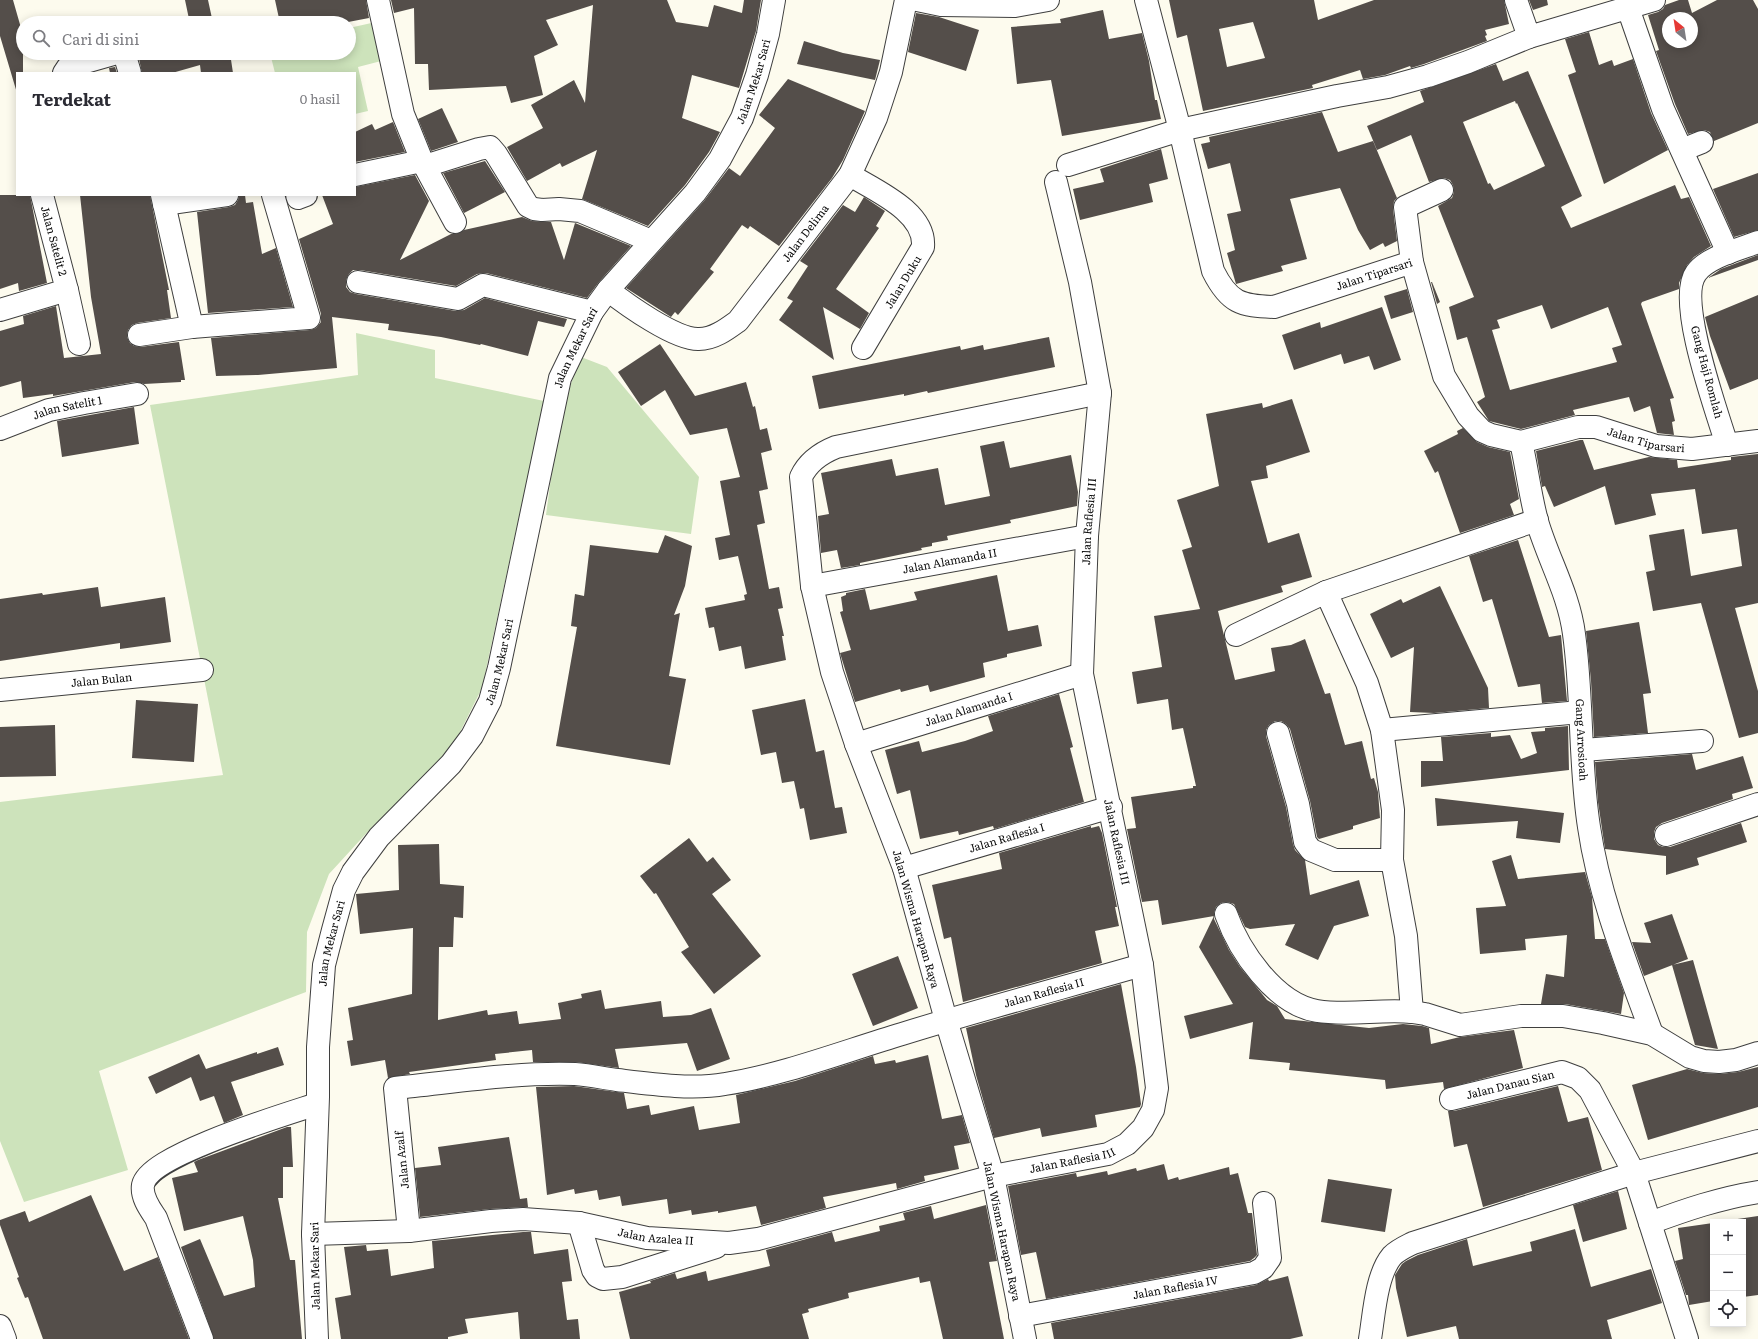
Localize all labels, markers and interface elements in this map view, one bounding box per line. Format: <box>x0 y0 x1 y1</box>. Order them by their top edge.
north arrow <box>1662 12 1698 48</box>
search box <box>16 16 356 60</box>
icon: search <box>30 27 52 49</box>
text: Cari di sini <box>62 27 139 50</box>
street label: Jalan Mekar Sari <box>731 37 773 126</box>
text: Terdekat <box>32 86 111 111</box>
text: 0 hasil <box>300 89 340 108</box>
street label: Jalan Delima <box>777 200 832 265</box>
street label: Jalan Satelit 2 <box>38 204 72 278</box>
street label: Jalan Duku <box>880 252 924 311</box>
street label: Jalan Tiparsari <box>1333 253 1415 293</box>
street label: Jalan Mekar Sari <box>549 303 601 389</box>
street label: Gang Haji Romlah <box>1688 324 1728 420</box>
street label: Jalan Satelit 1 <box>30 391 104 423</box>
street label: Jalan Tiparsari <box>1605 422 1686 455</box>
street label: Jalan Raflesia III <box>1077 477 1099 565</box>
street label: Jalan Alamanda II <box>901 544 998 576</box>
street label: Jalan Mekar Sari <box>480 617 516 707</box>
street label: Jalan Bulan <box>70 668 133 690</box>
street label: Jalan Alamanda I <box>922 687 1014 729</box>
street label: Gang Arrosioah <box>1573 698 1593 782</box>
street label: Jalan Raflesia III <box>1101 797 1135 886</box>
street label: Jalan Raflesia I <box>966 818 1046 856</box>
street label: Jalan Wisma Harapan Raya <box>890 848 944 990</box>
street label: Jalan Mekar Sari <box>313 898 348 987</box>
street label: Jalan Raflesia II <box>1001 973 1086 1011</box>
street label: Jalan Danau Sian <box>1464 1065 1556 1102</box>
street label: Jalan Azalf <box>390 1130 412 1190</box>
street label: Jalan Raflesia III <box>1028 1143 1118 1176</box>
street label: Jalan Wisma Harapan Raya <box>980 1159 1026 1303</box>
map controls <box>1710 1219 1746 1327</box>
button: + <box>1710 1219 1746 1255</box>
street label: Jalan Mekar Sari <box>305 1222 323 1310</box>
street label: Jalan Azalea II <box>616 1223 694 1248</box>
button: − <box>1710 1255 1746 1291</box>
street label: Jalan Raflesia IV <box>1131 1271 1219 1302</box>
button: locate <box>1710 1291 1746 1327</box>

